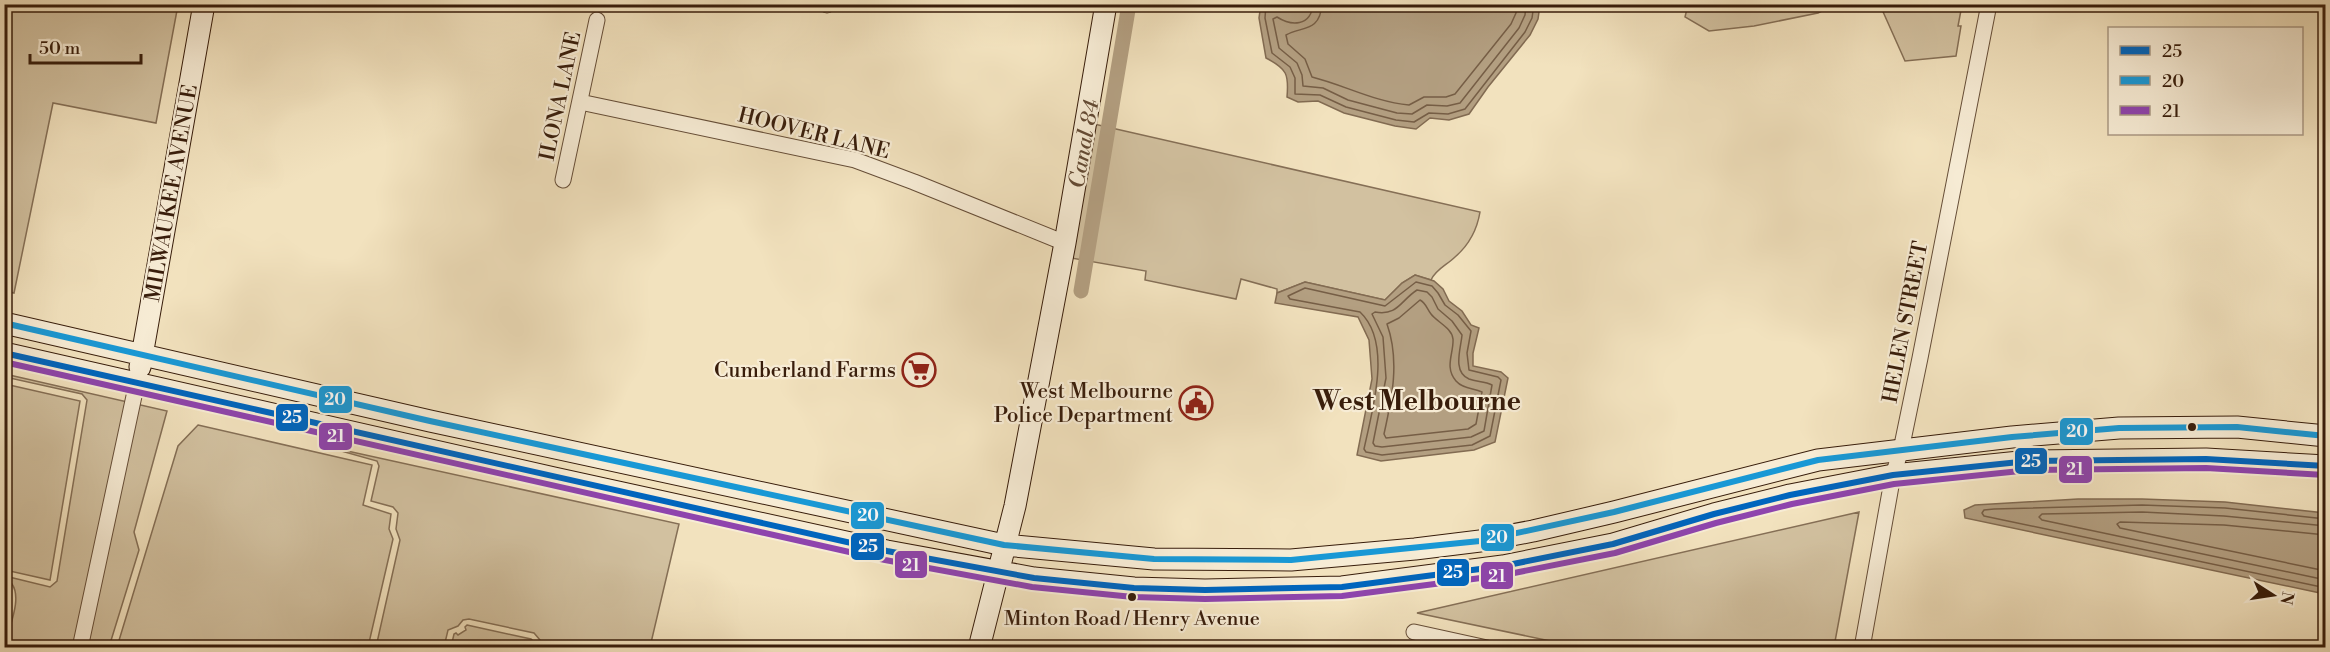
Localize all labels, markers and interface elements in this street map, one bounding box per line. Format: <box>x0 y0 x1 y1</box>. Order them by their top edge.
scale bar <box>30 27 141 65</box>
legend <box>2108 27 2303 135</box>
street label: ILONA LANE <box>535 29 587 163</box>
text: 50 m <box>39 37 81 60</box>
text: 25 <box>2162 40 2182 63</box>
text: 20 <box>2162 70 2184 93</box>
street label: MILWAUKEE AVENUE <box>140 82 204 304</box>
water label: Canal 84 <box>1063 97 1106 191</box>
text: 21 <box>2162 100 2180 123</box>
street label: HOOVER LANE <box>735 103 892 165</box>
street label: HELEN STREET <box>1878 239 1934 405</box>
supermarket icon: Cumberland Farms <box>901 352 937 388</box>
place label: Cumberland Farms <box>714 358 896 384</box>
place label: West Melbourne Police Department <box>994 379 1174 429</box>
line badge: 20 <box>318 385 353 414</box>
public building icon: West Melbourne Police Department <box>1178 385 1214 421</box>
district label: West Melbourne <box>1312 385 1521 419</box>
text: 20 <box>324 390 346 410</box>
line badge: 25 <box>275 403 309 432</box>
text: 25 <box>282 408 302 428</box>
line badge: 20 <box>2059 417 2094 446</box>
unlabelled marker <box>2186 421 2198 433</box>
line badge: 21 <box>318 422 353 451</box>
text: 20 <box>2066 422 2088 442</box>
text: 21 <box>327 427 345 447</box>
line badge: 25 <box>2014 447 2048 475</box>
text: 25 <box>2021 452 2041 472</box>
line badge: 21 <box>2058 455 2093 484</box>
text: 21 <box>2066 460 2084 480</box>
line badge: 20 <box>850 501 885 530</box>
text: 20 <box>857 506 879 526</box>
line badge: 20 <box>1480 523 1515 552</box>
text: 20 <box>1486 528 1508 548</box>
line badge: 25 <box>850 532 885 561</box>
text: 25 <box>858 537 878 557</box>
line badge: 21 <box>894 550 928 579</box>
text: 21 <box>902 556 920 576</box>
line badge: 25 <box>1436 558 1470 587</box>
line badge: 21 <box>1480 561 1514 590</box>
text: 25 <box>1443 563 1463 583</box>
north arrow <box>2243 565 2303 625</box>
text: 21 <box>1488 567 1506 587</box>
text: N <box>2276 590 2298 607</box>
marker: Minton Road / Henry Avenue <box>1126 591 1138 603</box>
place label: Minton Road / Henry Avenue <box>1004 607 1260 632</box>

